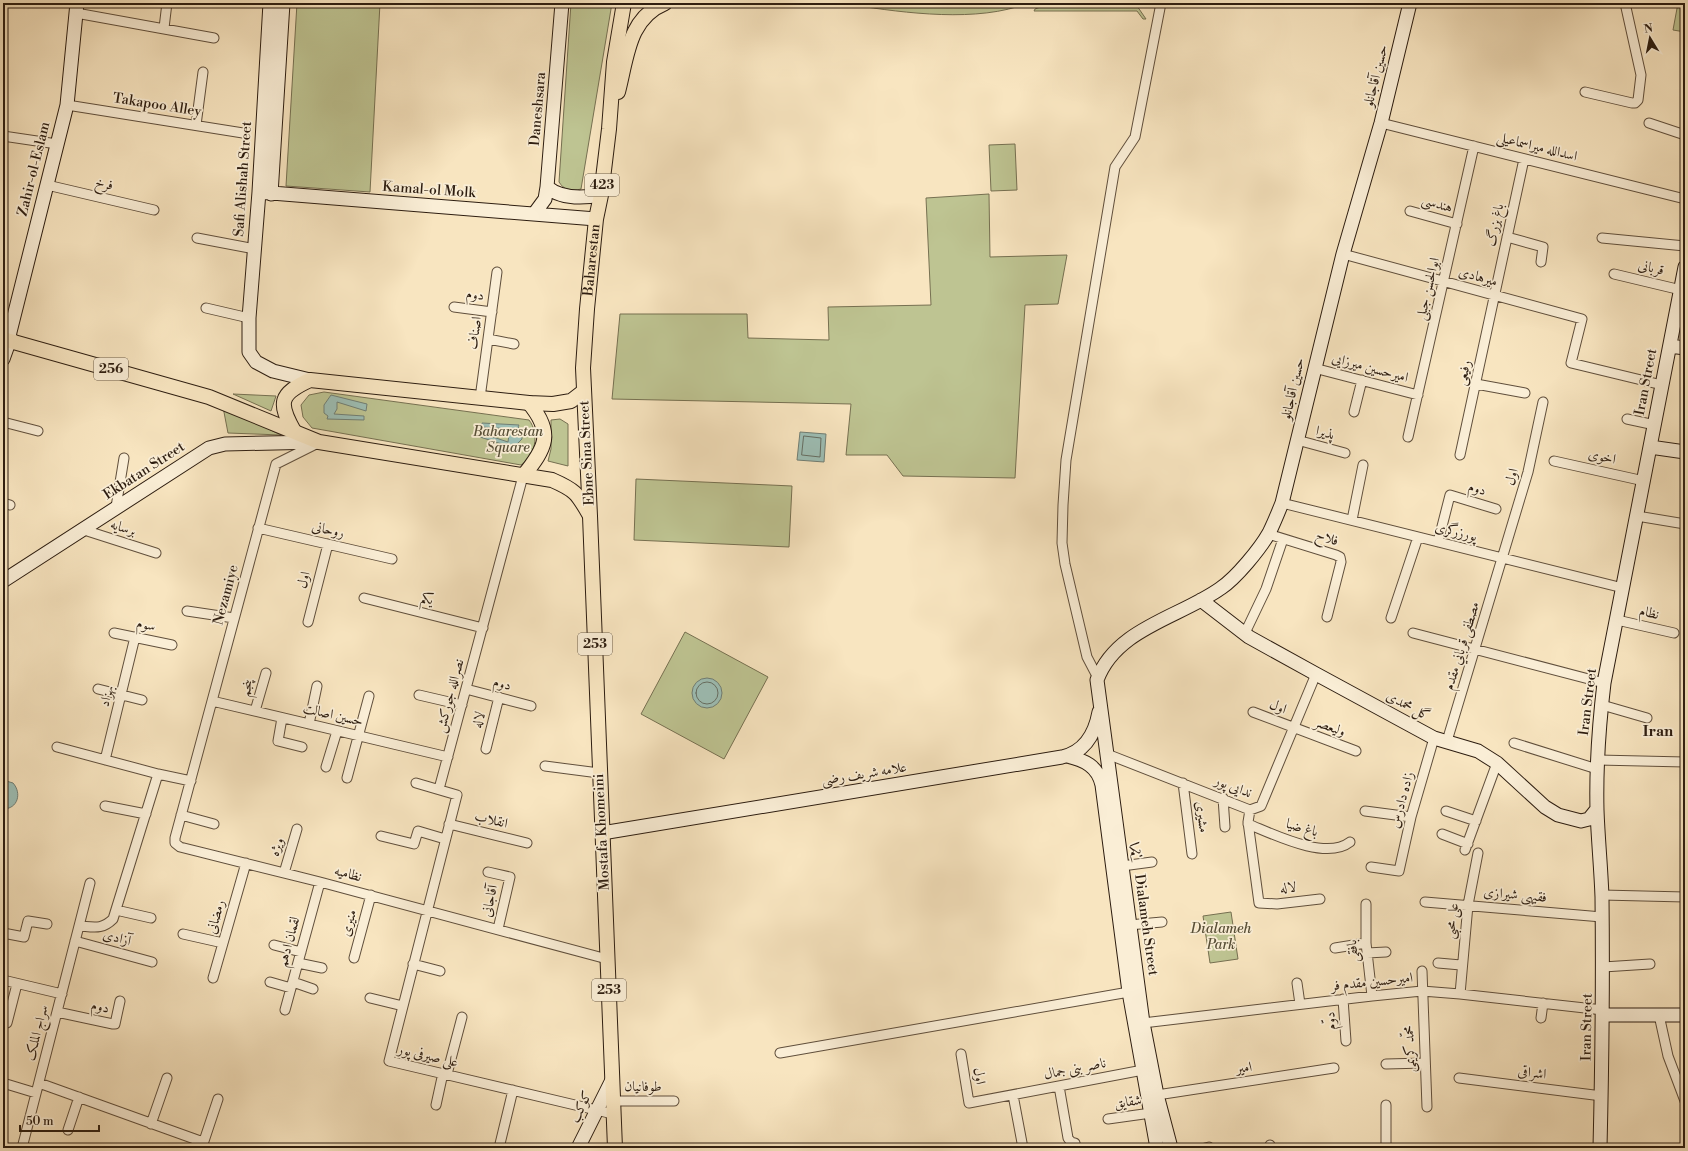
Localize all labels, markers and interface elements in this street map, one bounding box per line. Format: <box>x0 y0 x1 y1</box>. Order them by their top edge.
north arrow <box>1630 18 1670 58</box>
text: N <box>1643 21 1654 37</box>
street label: حسین آقاجانلو <box>1359 43 1392 111</box>
street label: Daneshsara <box>526 70 550 147</box>
street label: Takapoo Alley <box>111 89 203 121</box>
street label: Zahir-ol-Eslam <box>14 120 54 218</box>
street label: Safi Alishah Street <box>230 121 256 237</box>
street label: اسدالله میراسماعیلی <box>1495 128 1579 166</box>
street label: فرخ <box>92 173 115 198</box>
road number: 423 <box>585 174 619 196</box>
street label: Kamal-ol Molk <box>382 178 477 202</box>
street label: هندسی <box>1419 191 1455 217</box>
street label: باغ بزرگ <box>1482 202 1510 248</box>
street label: Baharestan <box>579 223 605 298</box>
street label: ابوالحسن جبلی <box>1412 256 1444 322</box>
street label: قربانی <box>1636 256 1666 280</box>
street label: میرهادی <box>1456 263 1500 291</box>
street label: دوم <box>464 285 485 308</box>
street label: اصناف <box>464 315 486 351</box>
street label: Iran Street <box>1631 347 1661 417</box>
street label: امیرحسین میرزایی <box>1330 349 1410 387</box>
street label: حسین آقاجانلو <box>1277 356 1309 424</box>
road number: 256 <box>94 358 128 380</box>
street label: رفیعی <box>1453 359 1475 387</box>
street label: Ebne Sina Street <box>575 400 599 506</box>
street label: پذیرا <box>1314 422 1336 444</box>
park label: Baharestan Square <box>472 423 543 457</box>
street label: Ekbatan Street <box>100 438 188 504</box>
street label: اخوی <box>1586 445 1618 469</box>
street label: اول <box>1501 466 1523 488</box>
street label: دوم <box>1465 478 1488 503</box>
street label: برسایه <box>108 515 139 541</box>
street label: پورزرگری <box>1433 517 1480 547</box>
street label: روحانی <box>310 518 346 542</box>
street label: فلاح <box>1312 526 1341 553</box>
street label: Nezamiye <box>209 563 243 627</box>
street label: اول <box>293 570 315 590</box>
street label: یکم <box>418 589 436 613</box>
street label: مصطفی قرباني مقدم <box>1440 600 1487 693</box>
street label: نظام <box>1637 602 1661 627</box>
street label: سوم <box>134 614 157 639</box>
road number: 253 <box>578 633 612 655</box>
street label: نصرالله جورکش <box>432 657 469 735</box>
street label: Iran Street <box>1575 667 1601 737</box>
street label: دوم <box>490 673 513 698</box>
street label: پنجم <box>236 676 262 699</box>
street label: بهزاد <box>96 683 118 709</box>
street label: گل محمدی <box>1383 687 1433 726</box>
street label: اول <box>1267 695 1289 719</box>
street label: حسین اصالت <box>301 699 365 731</box>
street label: لاله <box>468 710 490 730</box>
street label: ولیعصر <box>1310 712 1348 741</box>
district label: Iran <box>1643 722 1674 741</box>
street label: علامه شریف رضی <box>820 758 908 790</box>
street label: زاده دادرس <box>1386 770 1418 830</box>
street label: ندایی پور <box>1210 771 1254 803</box>
street label: Mostafa Khomeini <box>590 773 614 891</box>
street label: مشیری <box>1191 800 1213 834</box>
street label: انقلاب <box>473 807 509 833</box>
street label: باغ ضیا <box>1283 815 1321 843</box>
street label: ویژه <box>266 835 288 859</box>
street label: یکم <box>1128 840 1144 864</box>
street label: نظامیه <box>332 862 364 886</box>
street label: Dialameh Street <box>1130 873 1162 977</box>
street label: لاله <box>1279 878 1297 898</box>
street label: آقاجانی <box>478 881 503 919</box>
street label: فقیهی شیرازی <box>1483 883 1547 907</box>
street label: رمضانی <box>203 898 229 936</box>
street label: علی محبی <box>1441 902 1465 940</box>
street label: منیری <box>337 908 361 938</box>
street label: لقمان ادهم <box>274 915 308 970</box>
park label: Dialameh Park <box>1190 920 1252 954</box>
street label: آزادی <box>101 926 135 951</box>
street label: بافقی <box>1343 939 1364 963</box>
street label: امیرحسین مقدم فر <box>1328 969 1414 998</box>
road number: 253 <box>592 979 626 1001</box>
street label: Iran Street <box>1577 993 1597 1061</box>
street label: دوم <box>89 996 111 1021</box>
street label: سراج الملک <box>21 1003 56 1064</box>
street label: دوّم <box>1319 1011 1344 1031</box>
street label: محمّد کریمی <box>1398 1025 1420 1073</box>
street label: علی صیرفی پور <box>394 1040 460 1073</box>
street label: ناصر بنی جمال <box>1042 1054 1108 1084</box>
street label: امیر <box>1233 1058 1253 1078</box>
street label: اشراقی <box>1517 1062 1547 1084</box>
street label: اول <box>969 1066 989 1086</box>
street label: طوفانیان <box>624 1078 662 1096</box>
street label: کوکب <box>566 1088 596 1126</box>
street label: شقایق <box>1113 1091 1143 1113</box>
scale bar <box>20 1107 99 1133</box>
text: 50 m <box>26 1114 54 1129</box>

